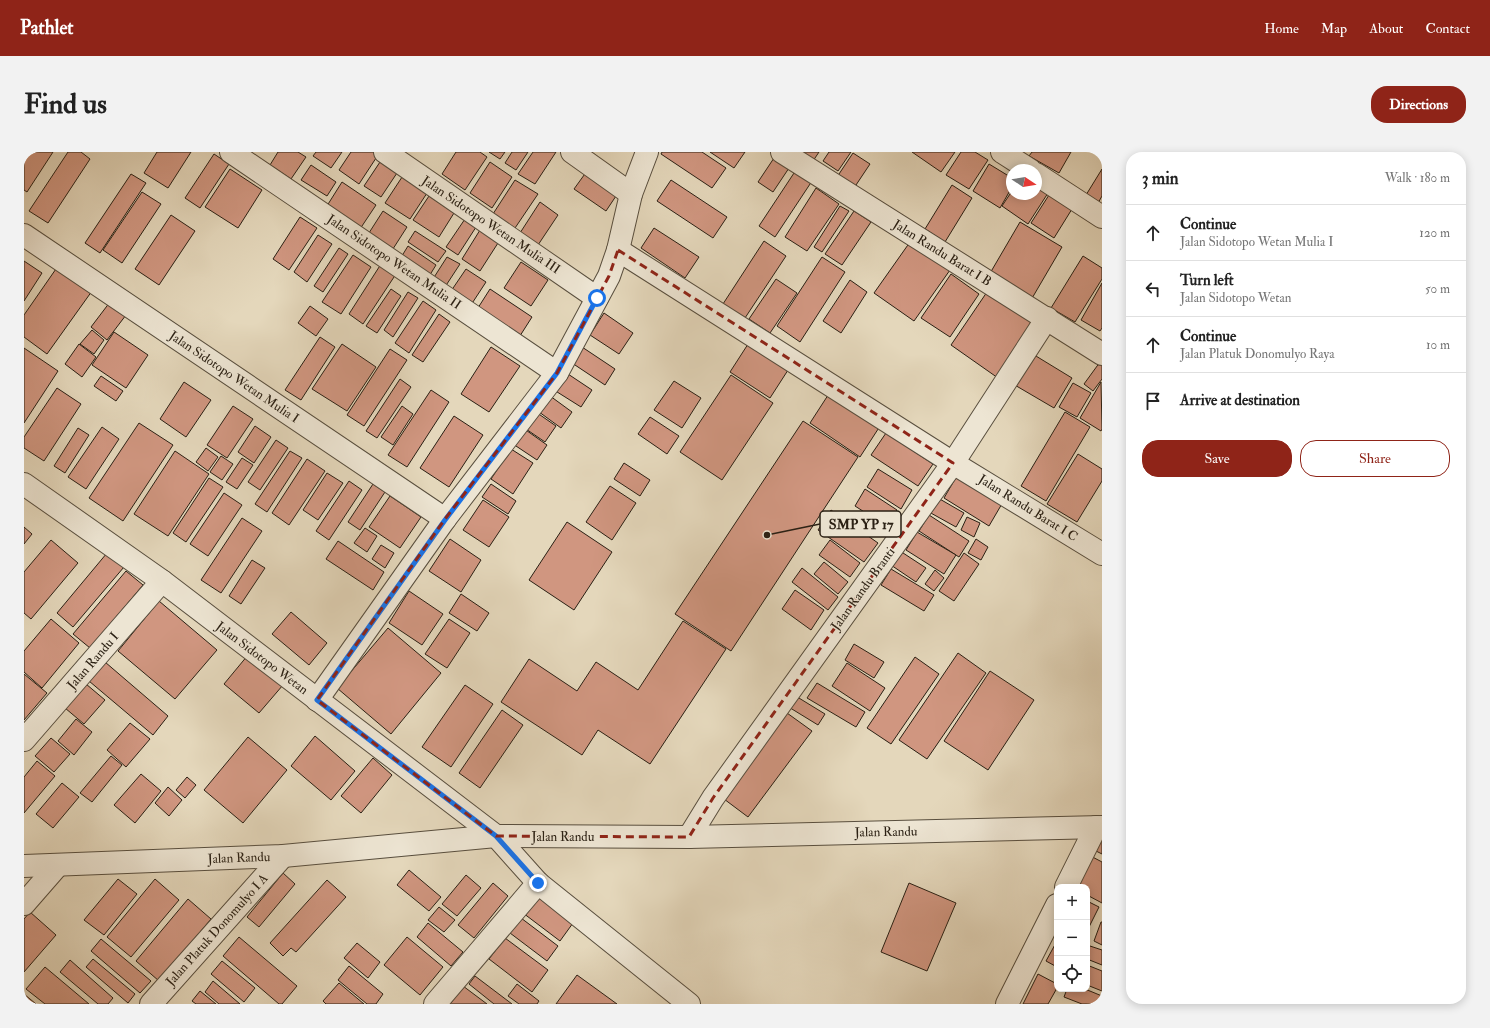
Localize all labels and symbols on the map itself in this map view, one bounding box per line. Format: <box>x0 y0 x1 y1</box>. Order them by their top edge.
north arrow <box>1006 164 1042 200</box>
street label: Jalan Sidotopo Wetan Mulia III <box>417 172 563 278</box>
street label: Jalan Sidotopo Wetan Mulia II <box>322 210 464 314</box>
street label: Jalan Randu Barat I B <box>889 216 994 290</box>
route start <box>588 289 606 307</box>
street label: Jalan Sidotopo Wetan Mulia I <box>165 327 302 427</box>
street label: Jalan Randu Barat I C <box>975 470 1081 545</box>
callout: SMP YP 17 <box>820 511 901 537</box>
text: SMP YP 17 <box>829 516 894 533</box>
street label: Jalan Randu Branti <box>827 544 899 634</box>
street label: Jalan Sidotopo Wetan <box>211 617 312 699</box>
street label: Jalan Randu I <box>63 629 122 694</box>
street label: Jalan Randu <box>853 823 918 841</box>
street label: Jalan Randu <box>531 829 595 845</box>
street label: Jalan Randu <box>206 849 271 867</box>
street label: Jalan Platuk Donomulyo I A <box>162 870 273 991</box>
route end <box>529 874 547 892</box>

